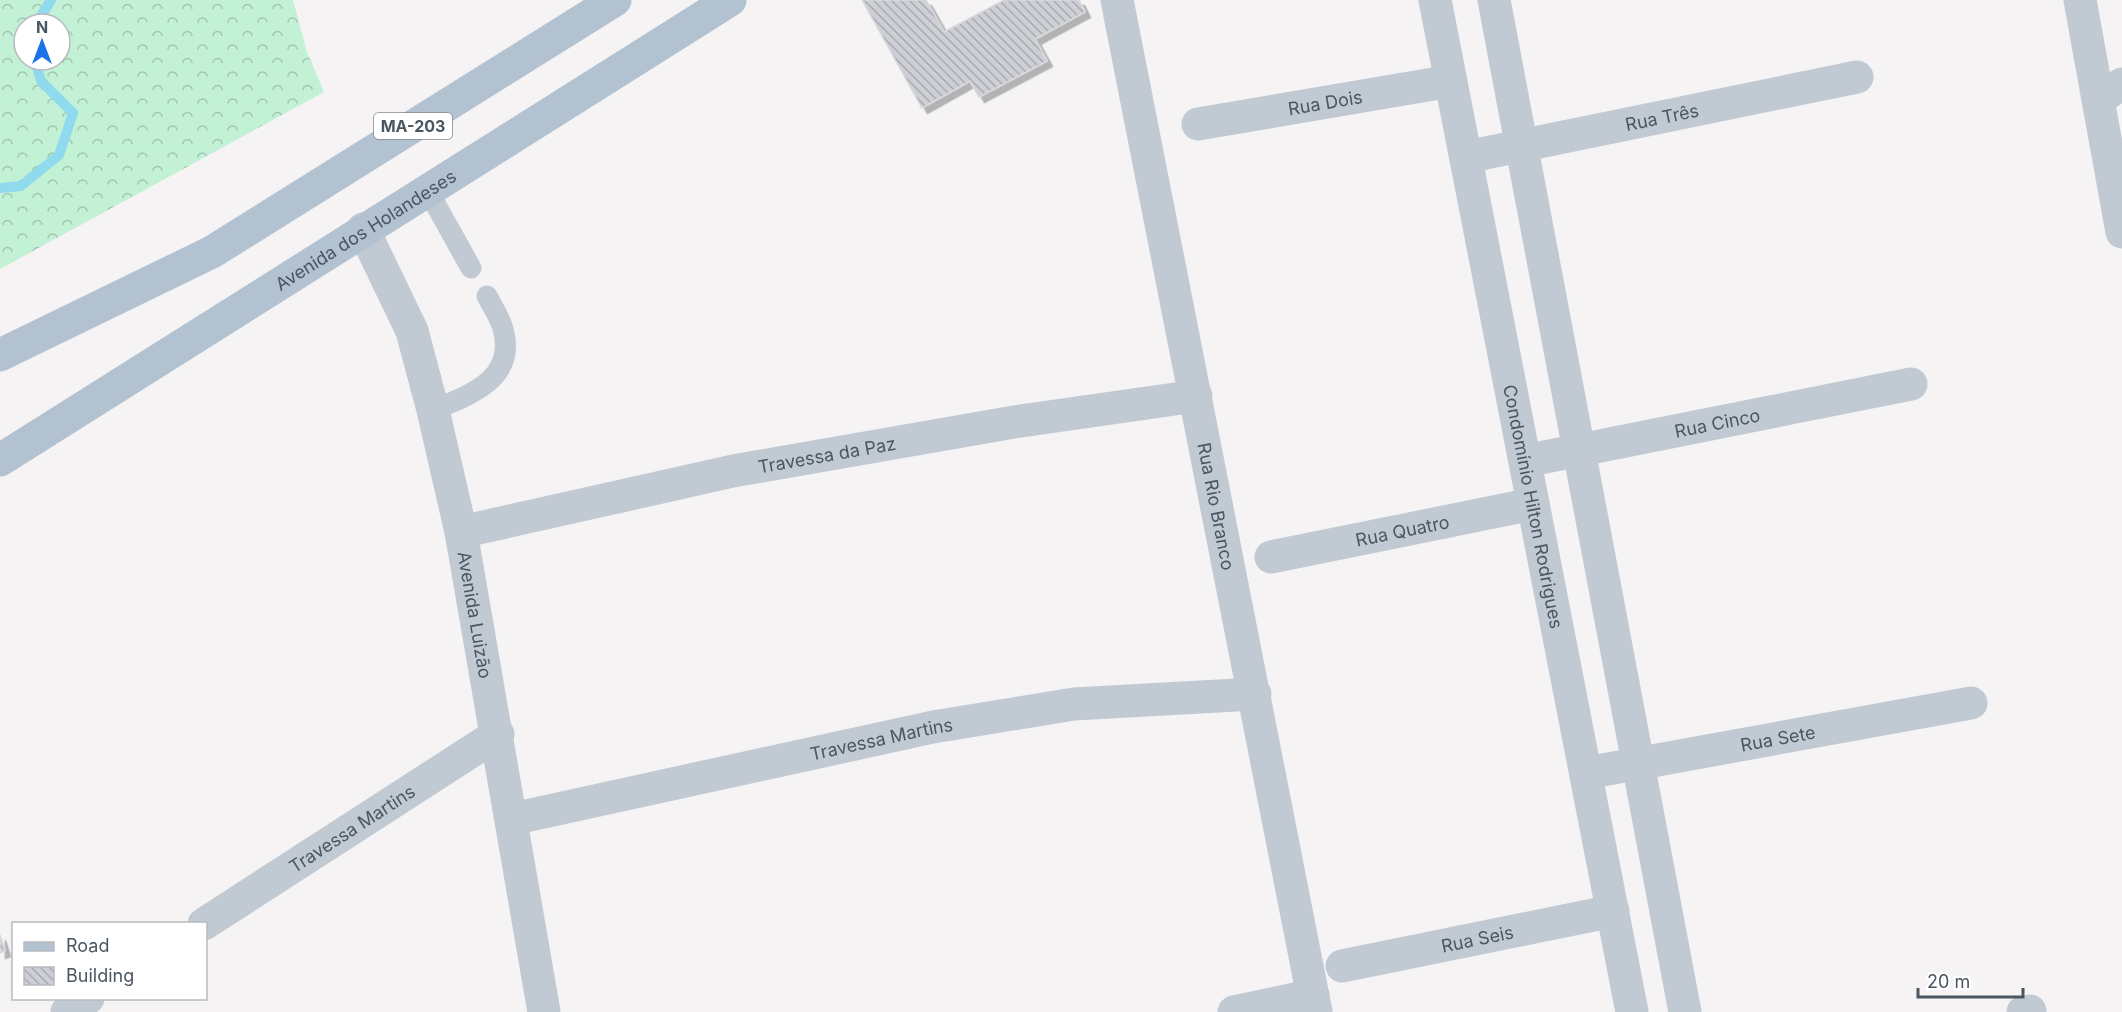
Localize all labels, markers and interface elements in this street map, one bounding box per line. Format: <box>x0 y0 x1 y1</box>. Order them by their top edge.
north arrow <box>12 12 72 72</box>
text: N <box>36 17 48 37</box>
street label: Rua Dois <box>1286 86 1364 119</box>
street label: Rua Três <box>1623 99 1701 135</box>
road number: MA-203 <box>374 113 452 139</box>
street label: Avenida dos Holandeses <box>271 165 460 294</box>
street label: Condomínio Hilton Rodrigues <box>1500 383 1568 630</box>
street label: Rua Cinco <box>1673 404 1762 441</box>
street label: Travessa da Paz <box>756 432 897 477</box>
street label: Rua Rio Branco <box>1194 441 1239 572</box>
street label: Rua Quatro <box>1354 511 1451 550</box>
street label: Avenida Luizão <box>454 549 497 680</box>
street label: Travessa Martins <box>808 713 954 764</box>
street label: Rua Sete <box>1739 721 1817 755</box>
street label: Travessa Martins <box>285 780 419 877</box>
street label: Rua Seis <box>1439 921 1515 956</box>
legend <box>12 922 207 1000</box>
text: Road <box>66 935 109 956</box>
scale bar <box>1918 961 2023 999</box>
text: Building <box>66 965 134 986</box>
text: 20 m <box>1927 971 1970 992</box>

